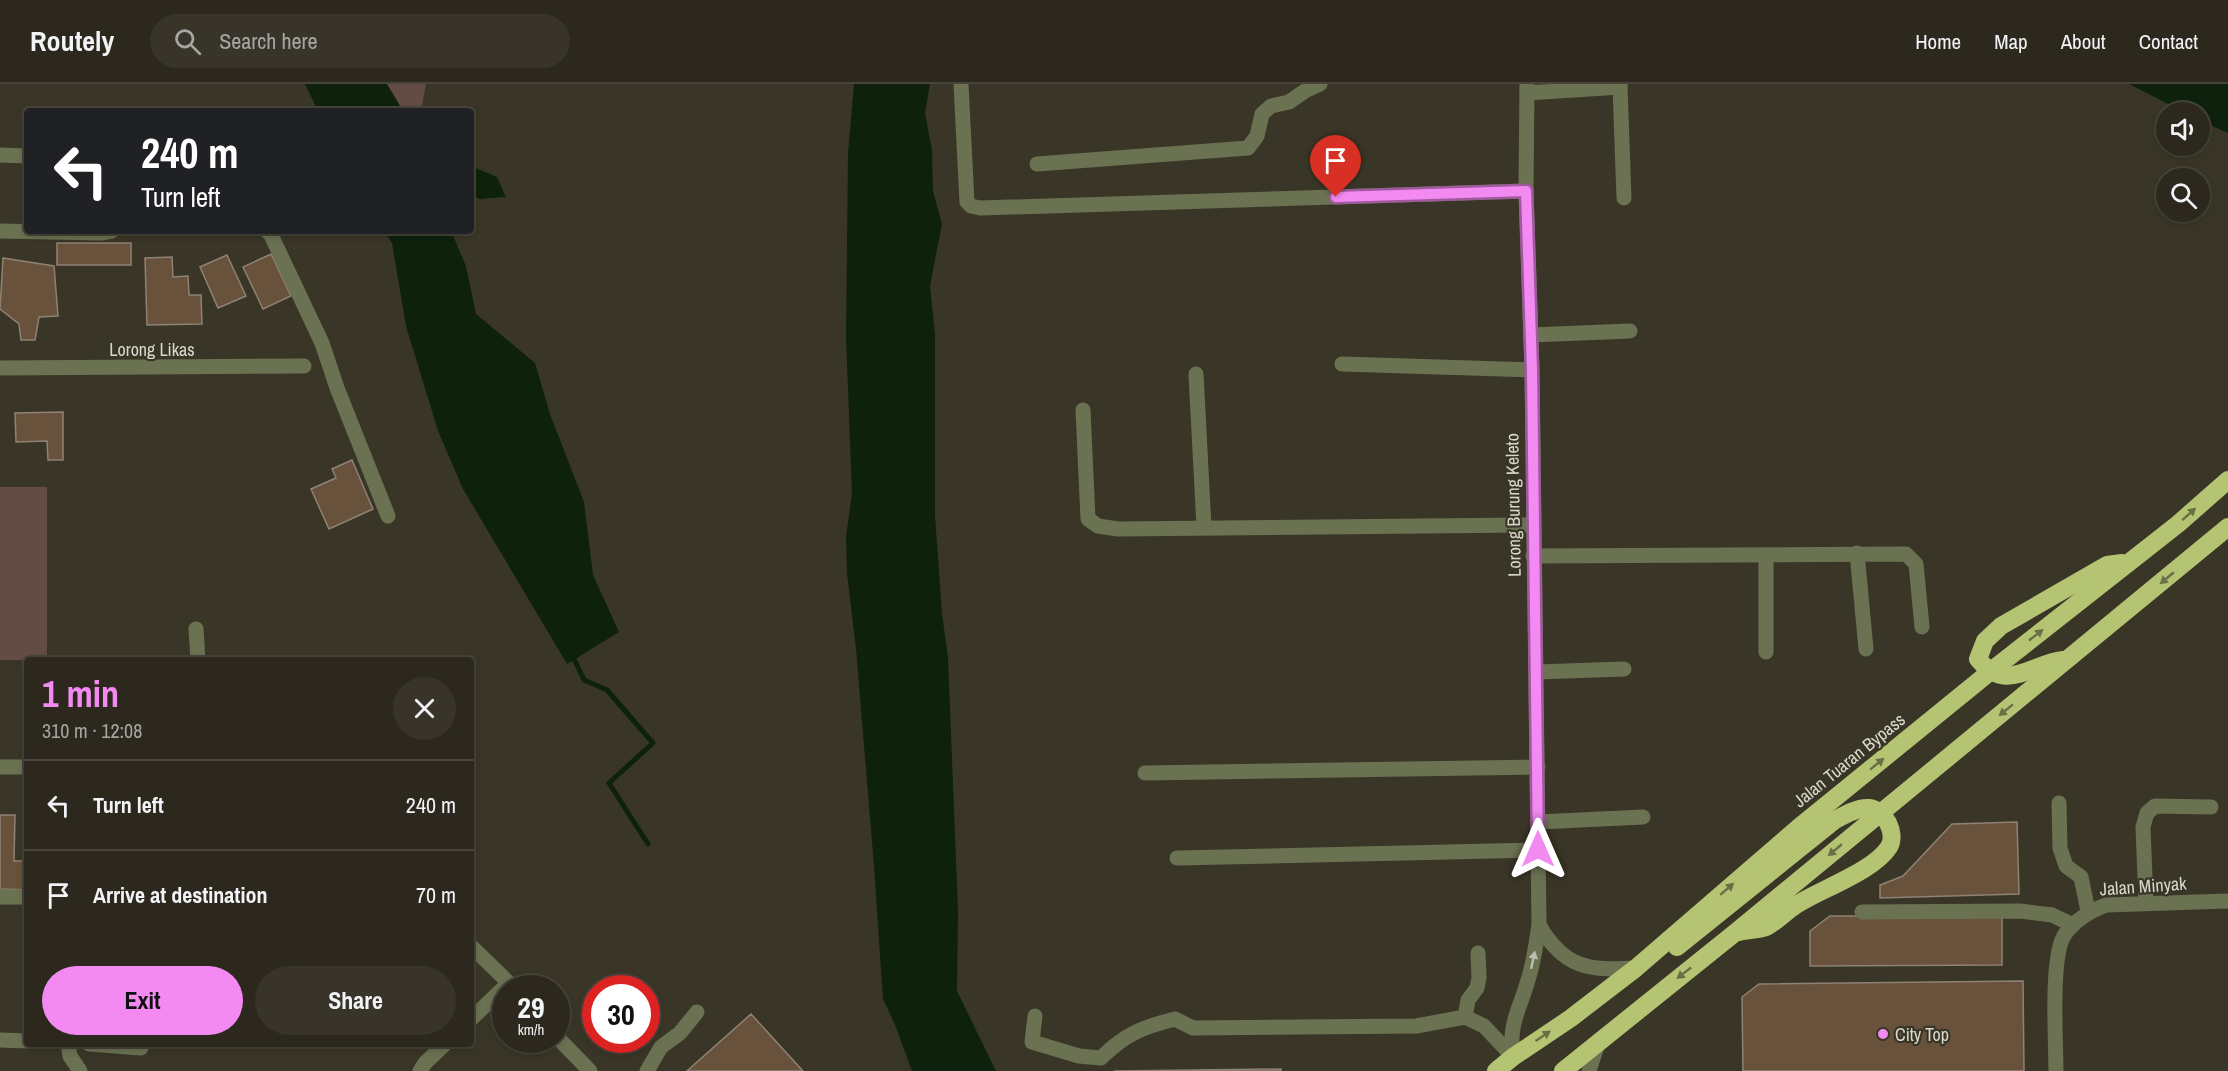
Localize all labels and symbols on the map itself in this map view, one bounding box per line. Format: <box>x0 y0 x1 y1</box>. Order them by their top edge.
pin <box>1310 135 1361 197</box>
street label: Lorong Likas <box>109 337 195 362</box>
street label: Lorong Burung Keleto <box>1499 433 1527 577</box>
one-way arrow <box>2181 508 2196 521</box>
one-way arrow <box>2160 571 2175 584</box>
one-way arrow <box>2029 630 2044 642</box>
one-way arrow <box>1998 704 2014 717</box>
street label: Jalan Tuaran Bypass <box>1788 707 1910 813</box>
one-way arrow <box>1869 757 1885 770</box>
position arrow <box>1506 817 1570 881</box>
one-way arrow <box>1827 844 1843 857</box>
street label: Jalan Minyak <box>2099 870 2188 902</box>
one-way arrow <box>1720 882 1735 895</box>
one-way arrow <box>1529 950 1538 969</box>
one-way arrow <box>1676 967 1692 980</box>
speed limit sign: 30 <box>582 975 660 1053</box>
place label: City Top <box>1895 1022 1949 1047</box>
marker: City Top <box>1876 1027 1890 1041</box>
one-way arrow <box>1535 1031 1551 1042</box>

